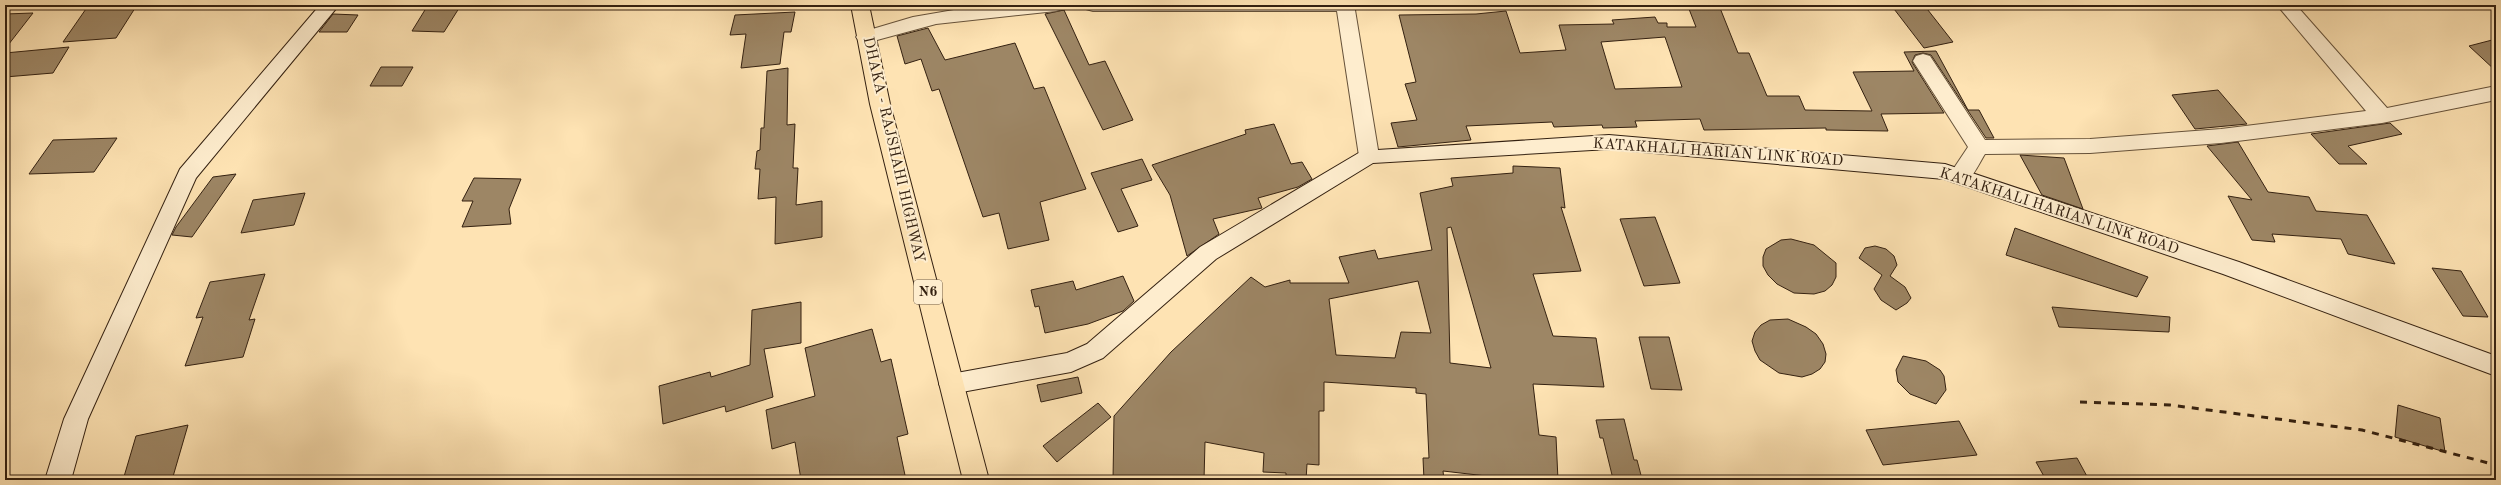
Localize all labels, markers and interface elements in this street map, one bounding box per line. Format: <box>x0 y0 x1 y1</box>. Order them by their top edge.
street label: DHAKA - RAJSHAHI HIGHWAY <box>860 36 926 264</box>
street label: KATAKHALI HARIAN LINK ROAD <box>1592 137 1844 169</box>
street label: KATAKHALI HARIAN LINK ROAD <box>1937 166 2181 258</box>
road number: N6 <box>914 280 942 304</box>

